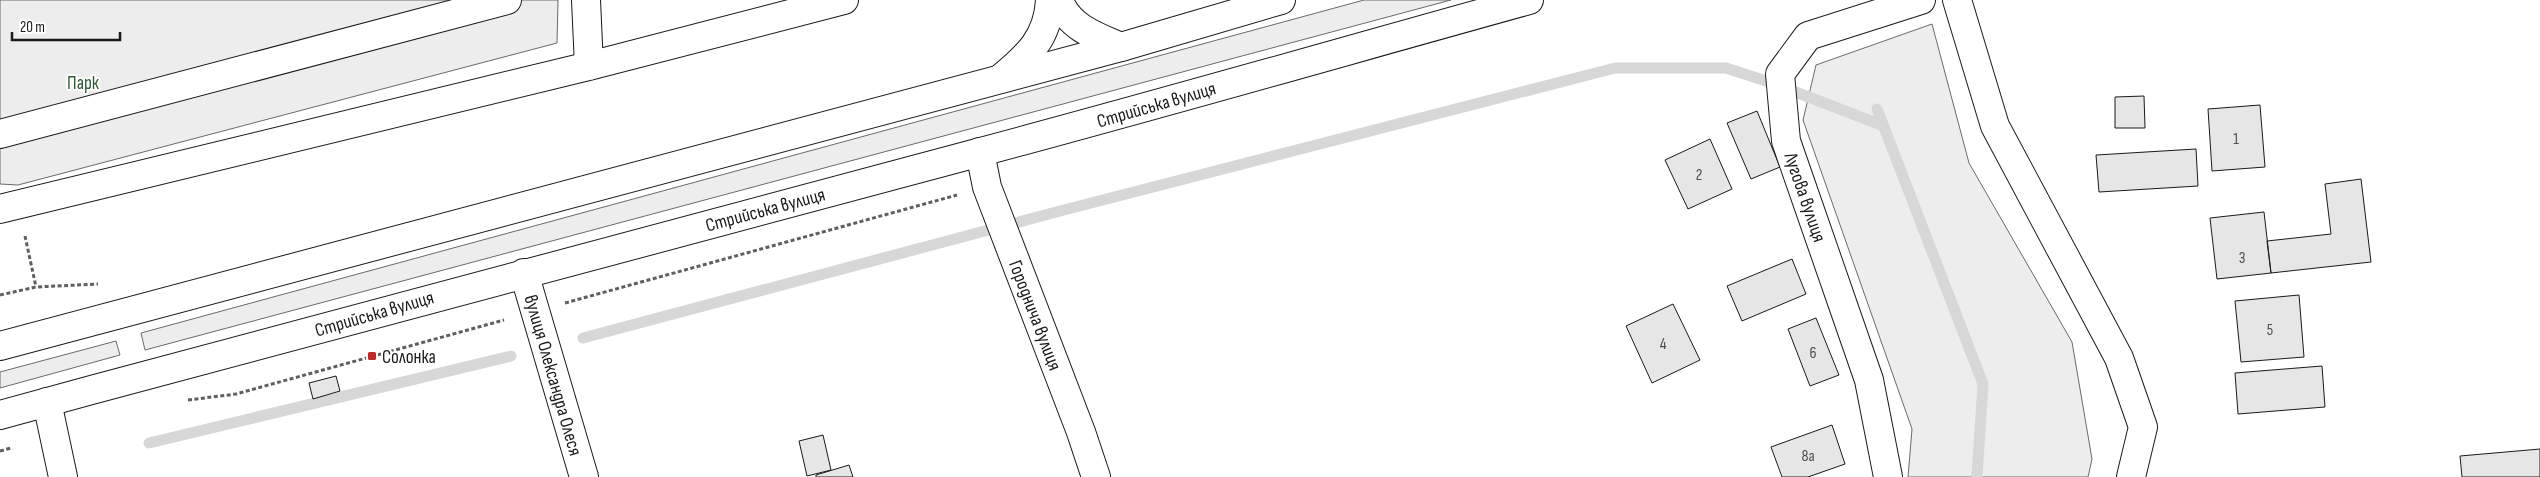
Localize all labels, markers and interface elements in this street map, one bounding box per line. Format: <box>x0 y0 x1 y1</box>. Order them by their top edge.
scale bar <box>12 10 120 42</box>
text: 20 m <box>20 18 45 37</box>
park label: Парк <box>67 72 100 95</box>
street label: Стрийська вулиця <box>1094 77 1219 133</box>
house number: 1 <box>2233 130 2239 149</box>
street label: Лугова вулиця <box>1778 149 1831 245</box>
house number: 2 <box>1696 166 1702 185</box>
street label: Стрийська вулиця <box>703 183 828 237</box>
house number: 3 <box>2239 249 2245 268</box>
street label: Городнича вулиця <box>1003 257 1066 374</box>
street label: Стрийська вулиця <box>312 286 437 342</box>
street label: вулиця Олександра Олеся <box>519 292 587 459</box>
house number: 5 <box>2267 321 2273 340</box>
house number: 4 <box>1660 335 1667 354</box>
house number: 6 <box>1809 344 1817 363</box>
place label: Солонка <box>382 346 436 369</box>
marker: Солонка <box>366 350 378 362</box>
house number: 8а <box>1801 447 1815 466</box>

